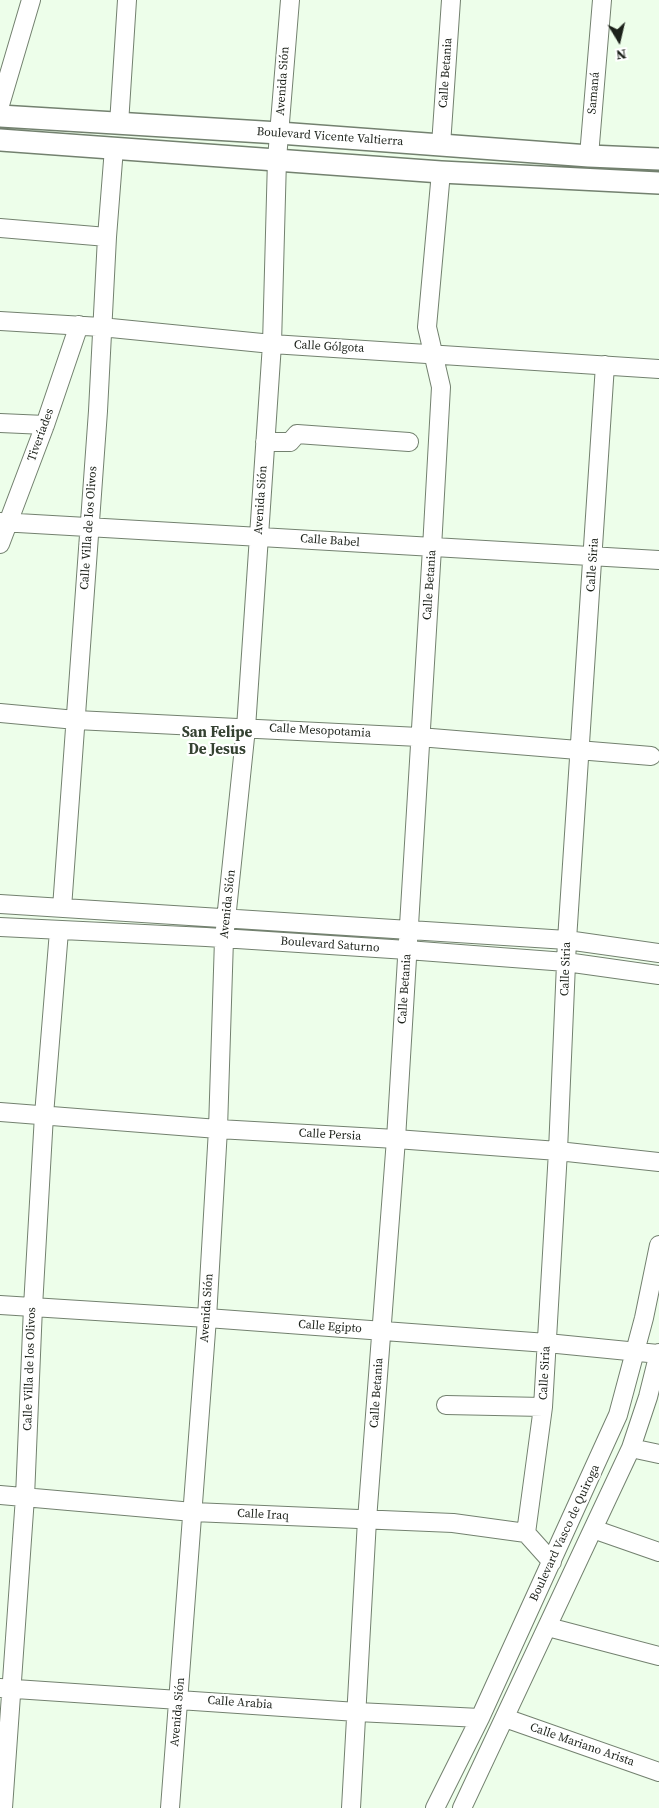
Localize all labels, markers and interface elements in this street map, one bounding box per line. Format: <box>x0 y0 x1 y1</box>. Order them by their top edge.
north arrow <box>594 15 644 65</box>
street label: Calle Betania <box>436 37 456 109</box>
text: N <box>615 44 628 65</box>
street label: Avenida Sión <box>273 46 293 116</box>
street label: Samaná <box>585 71 603 115</box>
street label: Boulevard Vicente Valtierra <box>256 125 404 149</box>
street label: Calle Gólgota <box>293 338 365 356</box>
street label: Tiveríades <box>25 406 57 464</box>
street label: Avenida Sión <box>251 465 271 535</box>
street label: Calle Villa de los Olivos <box>77 466 101 590</box>
street label: Calle Babel <box>300 532 360 550</box>
street label: Calle Siria <box>584 537 602 593</box>
street label: Calle Betania <box>420 549 440 621</box>
street label: Calle Mesopotamia <box>269 721 371 741</box>
district label: San Felipe De Jesus <box>182 724 252 759</box>
street label: Avenida Sión <box>217 869 239 939</box>
street label: Boulevard Saturno <box>280 934 380 956</box>
street label: Calle Siria <box>558 942 574 996</box>
street label: Calle Betania <box>395 953 415 1025</box>
street label: Calle Persia <box>298 1126 362 1144</box>
street label: Avenida Sión <box>197 1273 217 1343</box>
street label: Calle Villa de los Olivos <box>21 1307 39 1431</box>
street label: Calle Egipto <box>298 1318 362 1336</box>
street label: Calle Siria <box>536 1346 554 1400</box>
street label: Calle Betania <box>367 1357 387 1429</box>
street label: Boulevard Vasco de Quiroga <box>527 1462 603 1604</box>
street label: Calle Iraq <box>237 1506 289 1524</box>
street label: Avenida Sión <box>168 1677 188 1747</box>
street label: Calle Arabia <box>207 1694 273 1712</box>
street label: Calle Mariano Arista <box>528 1720 636 1770</box>

